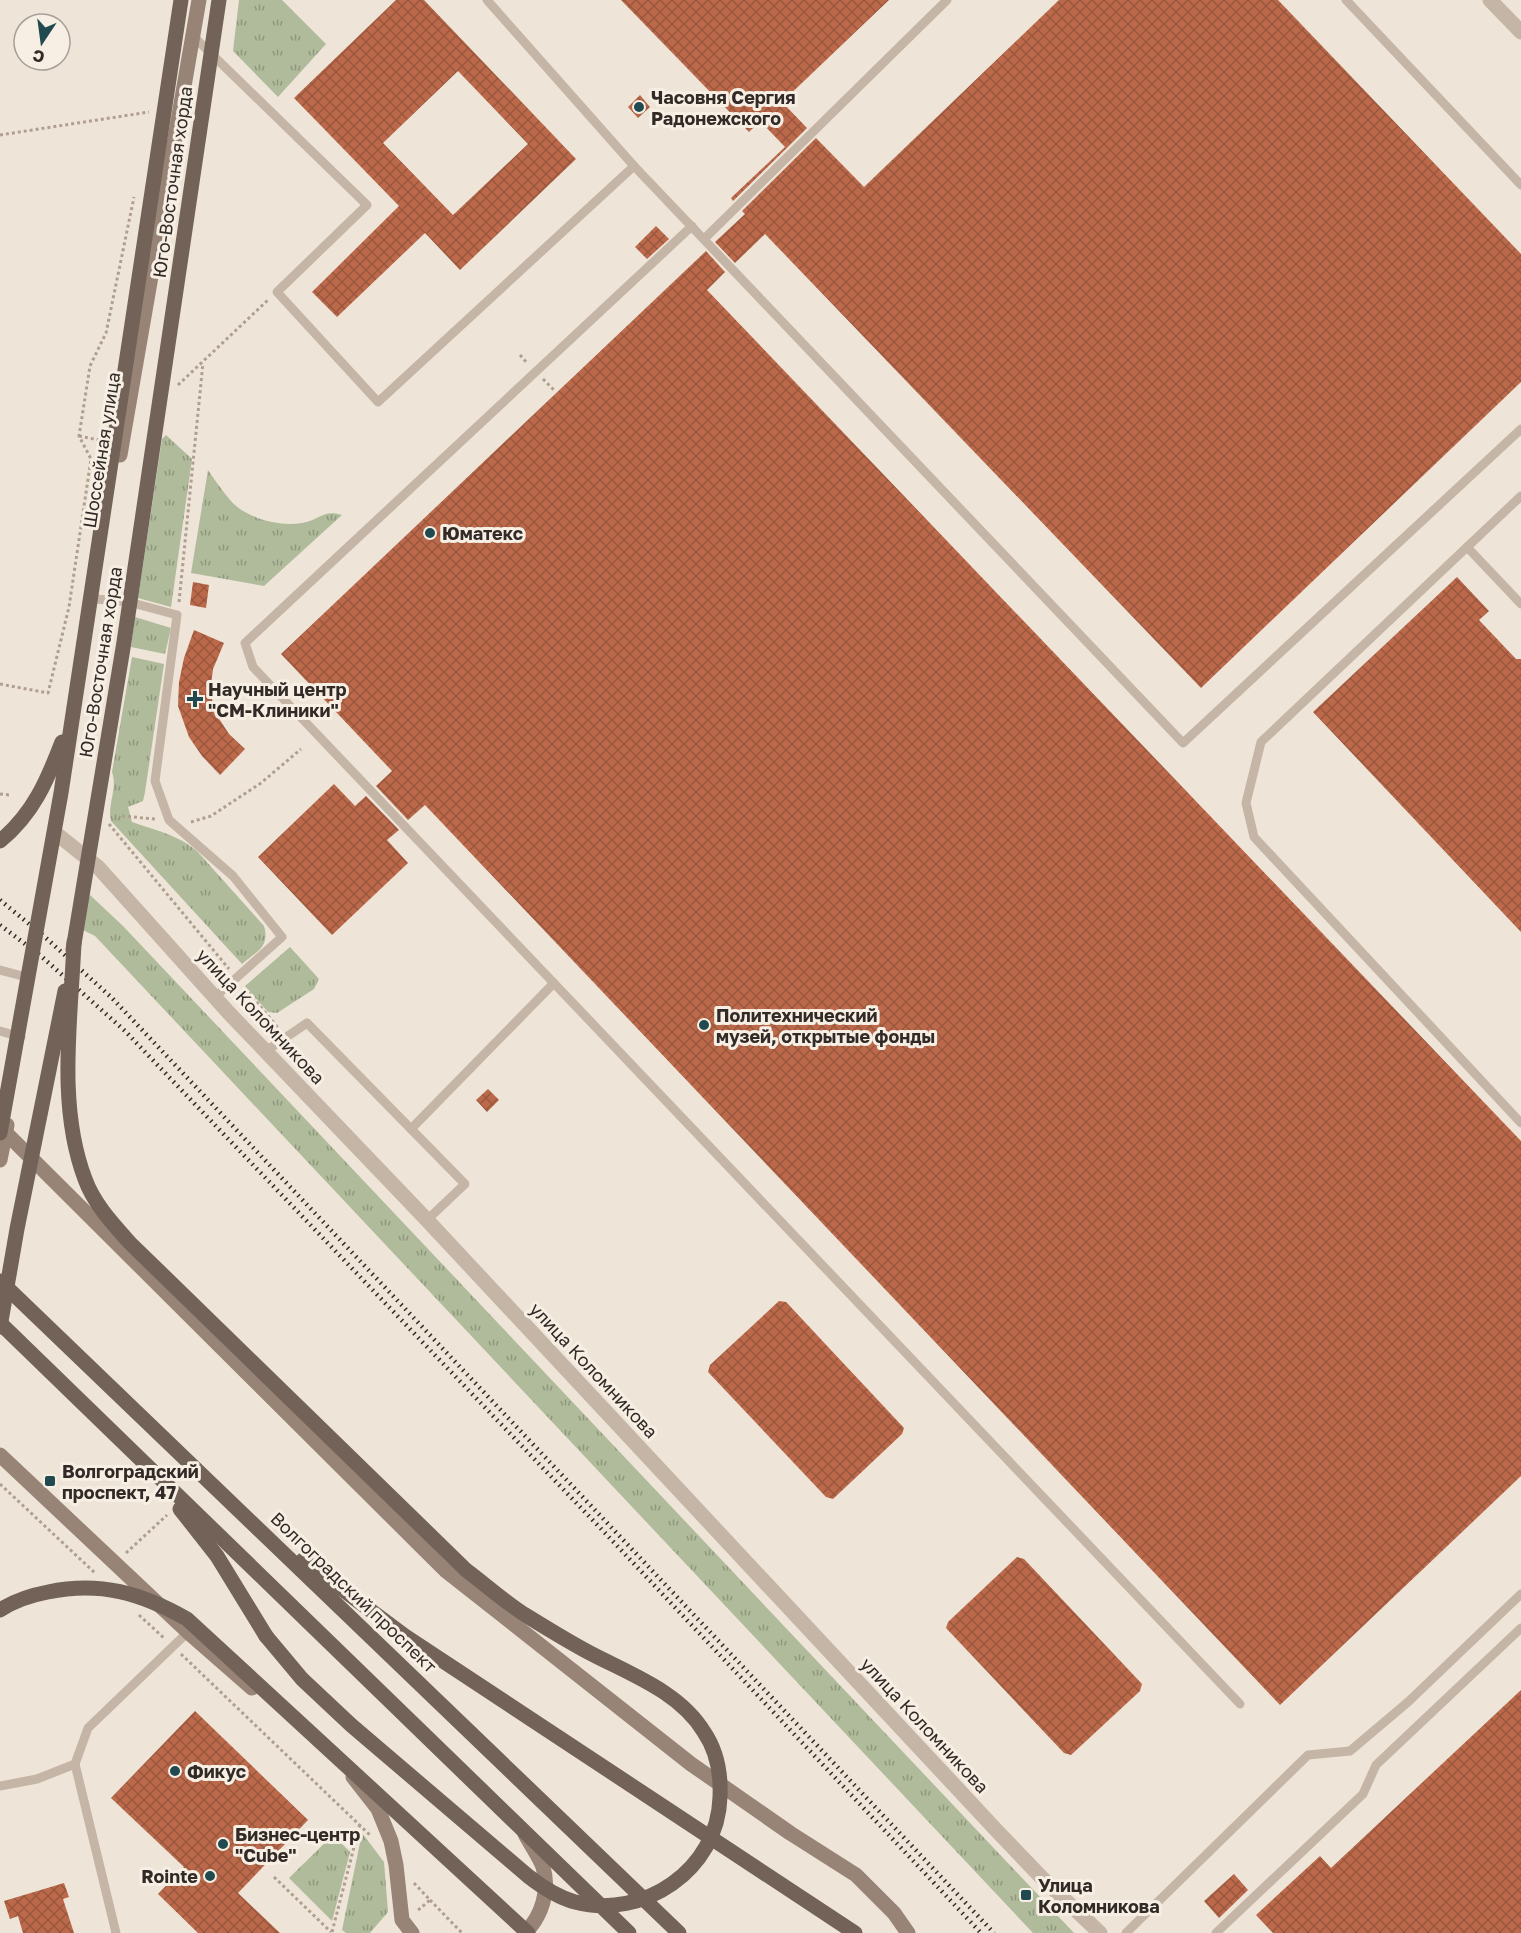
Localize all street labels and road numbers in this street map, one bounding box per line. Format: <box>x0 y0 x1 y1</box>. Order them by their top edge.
street label: Юго-Восточная хорда <box>148 85 196 279</box>
street label: Шоссейная улица <box>78 370 124 530</box>
street label: Юго-Восточная хорда <box>74 565 126 759</box>
street label: улица Коломникова <box>192 944 330 1088</box>
street label: улица Коломникова <box>525 1298 663 1442</box>
street label: Волгоградский проспект <box>267 1507 442 1677</box>
street label: улица Коломникова <box>856 1653 994 1797</box>

